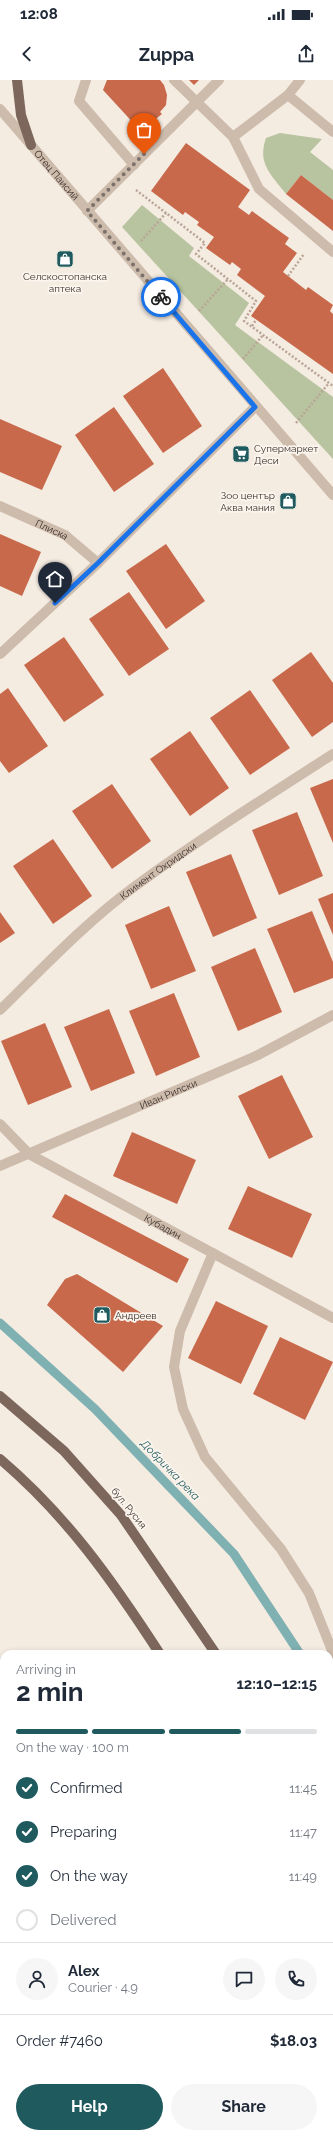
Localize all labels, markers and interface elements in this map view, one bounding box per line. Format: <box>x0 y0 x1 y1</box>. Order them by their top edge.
text: 12:08 <box>20 5 58 23</box>
icon: back <box>16 43 38 65</box>
icon: share <box>295 43 317 65</box>
text: Zuppa <box>139 44 194 65</box>
pin <box>127 113 161 154</box>
icon: bag <box>133 119 155 141</box>
street label: Отец Паисий <box>32 148 81 202</box>
shop icon: Селскостопанска аптека <box>55 249 75 269</box>
place label: Селскостопанска аптека <box>23 271 107 294</box>
courier <box>141 277 181 317</box>
icon: bike <box>150 286 172 308</box>
place label: Супермаркет Деси <box>254 443 318 466</box>
supermarket icon: Супермаркет Деси <box>231 444 251 464</box>
place label: Зоо център Аква мания <box>220 490 275 513</box>
shop icon: Зоо център Аква мания <box>278 491 298 511</box>
street label: Плиска <box>34 517 71 541</box>
pin <box>38 562 72 603</box>
icon: home <box>44 568 66 590</box>
street label: Климент Охридски <box>117 839 198 901</box>
street label: Иван Рилски <box>138 1077 199 1111</box>
street label: Кубадин <box>143 1212 184 1241</box>
shop icon: Андреев <box>92 1305 112 1325</box>
place label: Андреев <box>115 1310 157 1321</box>
water label: Добричка река <box>137 1436 203 1503</box>
street label: бул. Русия <box>109 1485 149 1531</box>
text: Arriving in <box>16 1662 76 1677</box>
text: 12:10–12:15 <box>236 1675 317 1693</box>
text: 2 min <box>16 1677 83 1707</box>
text: On the way · 100 m <box>16 1740 129 1755</box>
icon: check <box>16 1777 38 1799</box>
text: Confirmed <box>50 1779 123 1797</box>
text: 11:45 <box>289 1781 317 1796</box>
icon: check <box>16 1821 38 1843</box>
text: Preparing <box>50 1823 117 1841</box>
text: 11:47 <box>289 1825 317 1840</box>
icon: check <box>16 1865 38 1887</box>
text: On the way <box>50 1867 128 1885</box>
text: 11:49 <box>289 1869 317 1884</box>
text: Delivered <box>50 1911 117 1929</box>
button: person <box>16 1958 58 2000</box>
button: chat <box>223 1958 265 2000</box>
button: phone <box>275 1958 317 2000</box>
text: Alex <box>68 1962 99 1980</box>
text: Courier · 4.9 <box>68 1980 138 1995</box>
text: Order #7460 <box>16 2032 103 2050</box>
text: $18.03 <box>270 2032 317 2050</box>
button: Help <box>16 2084 163 2130</box>
button: Share <box>171 2084 317 2130</box>

